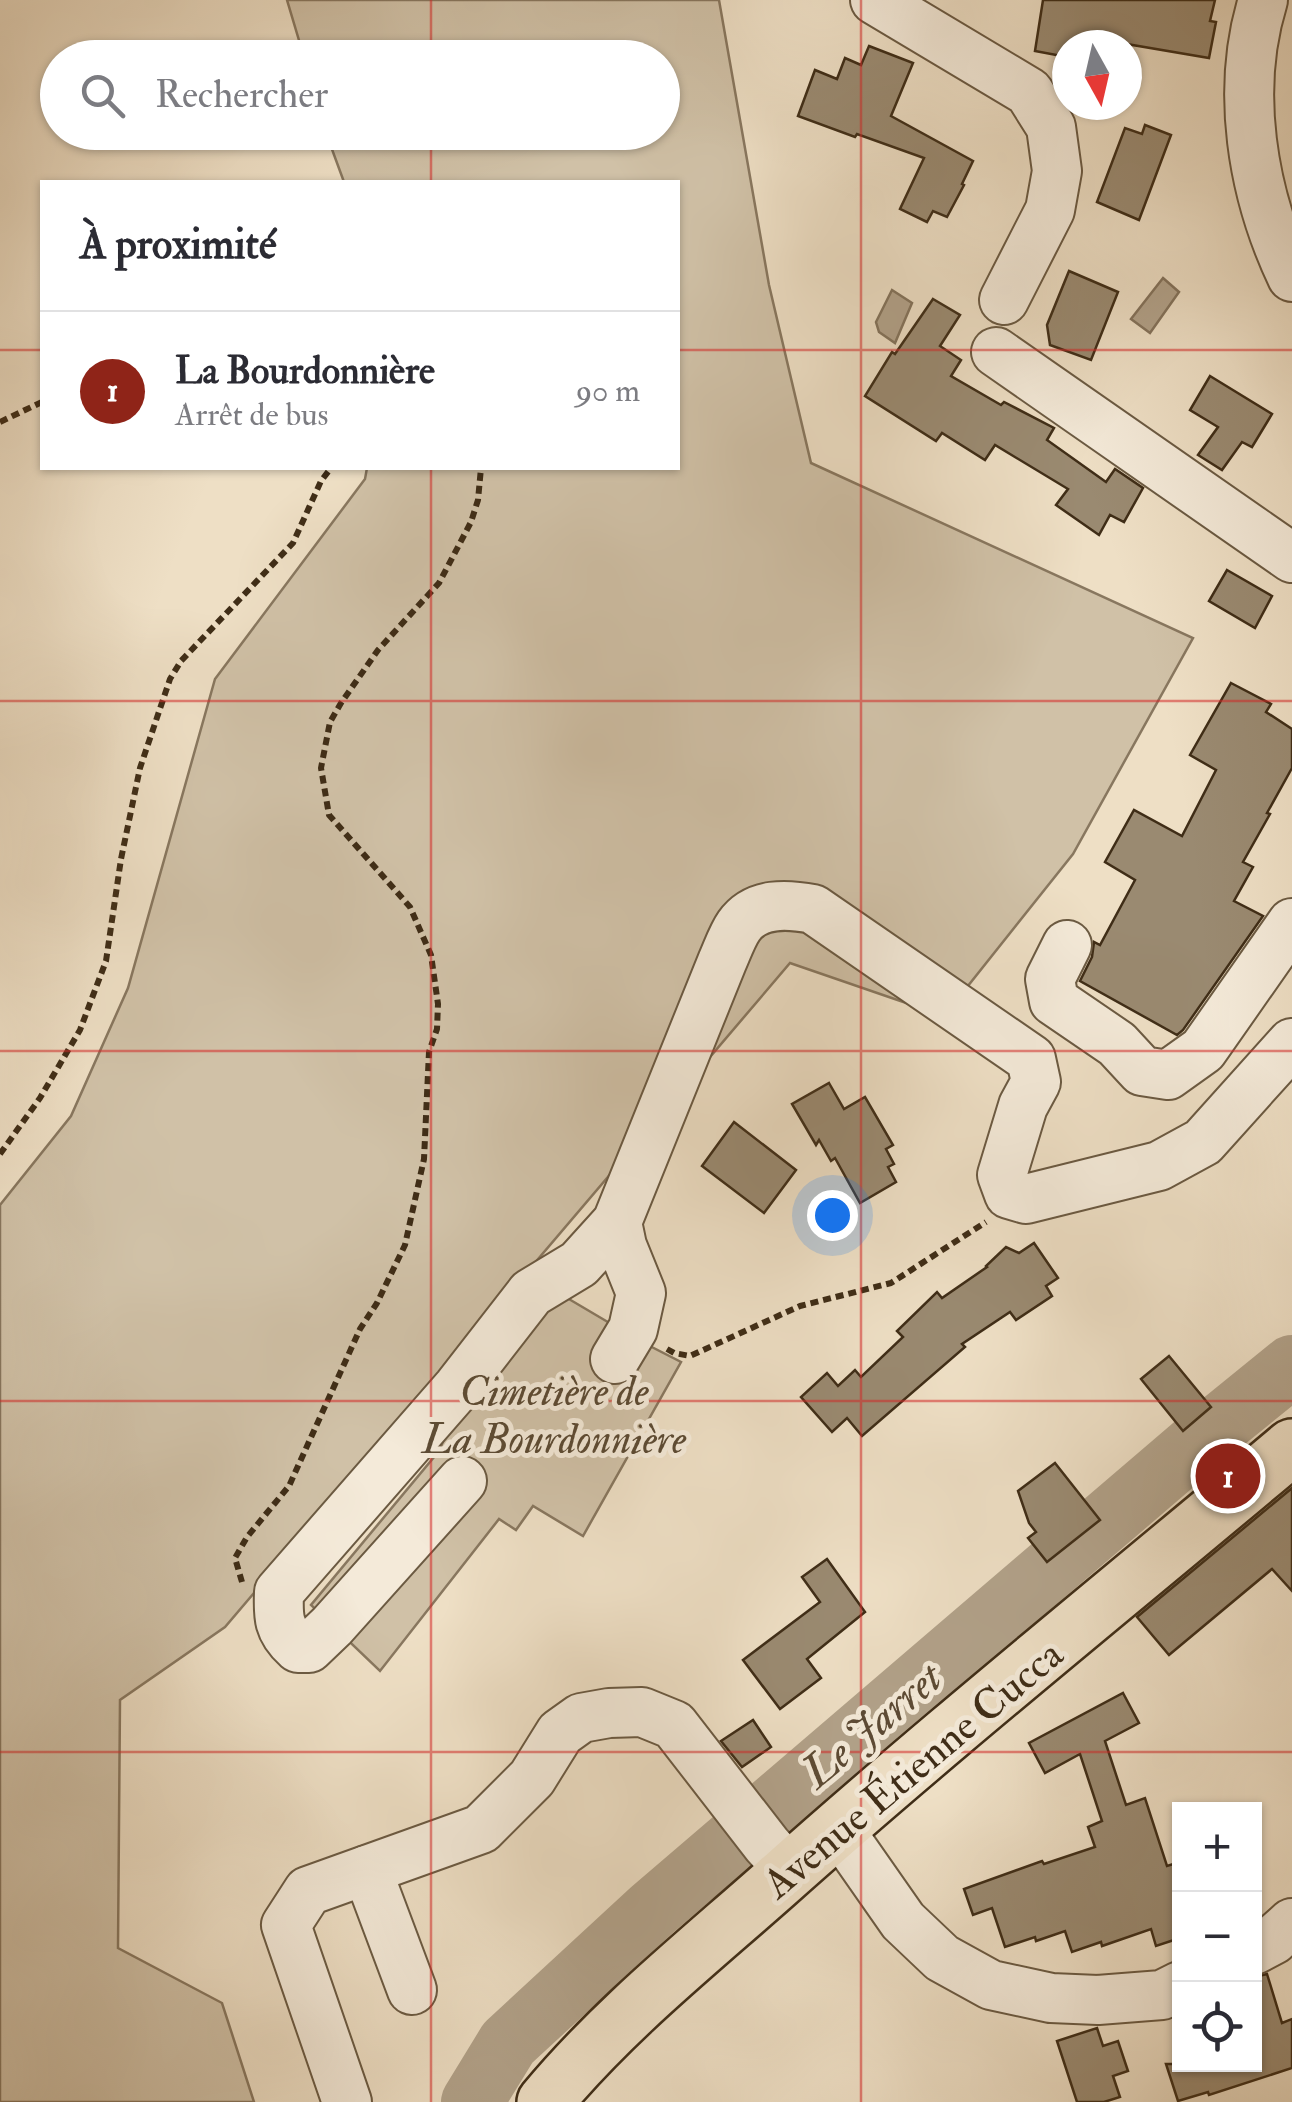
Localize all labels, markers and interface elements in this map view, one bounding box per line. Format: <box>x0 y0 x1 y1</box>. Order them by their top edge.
north arrow <box>1052 30 1142 120</box>
search box <box>40 40 680 150</box>
icon: search <box>75 68 130 123</box>
text: Rechercher <box>155 71 328 119</box>
text: À proximité <box>80 219 276 271</box>
text: La Bourdonnière <box>175 347 435 395</box>
text: 1 <box>107 371 118 411</box>
text: 90 m <box>576 371 640 411</box>
text: Arrêt de bus <box>175 395 329 435</box>
your location <box>807 1190 858 1241</box>
park label: Cimetière de La Bourdonnière <box>420 1366 687 1466</box>
pin: 1 <box>1196 1438 1260 1514</box>
street label: Avenue Étienne Cucca <box>751 1627 1074 1911</box>
water label: Le Jarret <box>789 1649 956 1802</box>
map controls <box>1172 1802 1262 2072</box>
button: + <box>1172 1802 1262 1892</box>
button: − <box>1172 1892 1262 1982</box>
button: locate <box>1172 1982 1262 2072</box>

